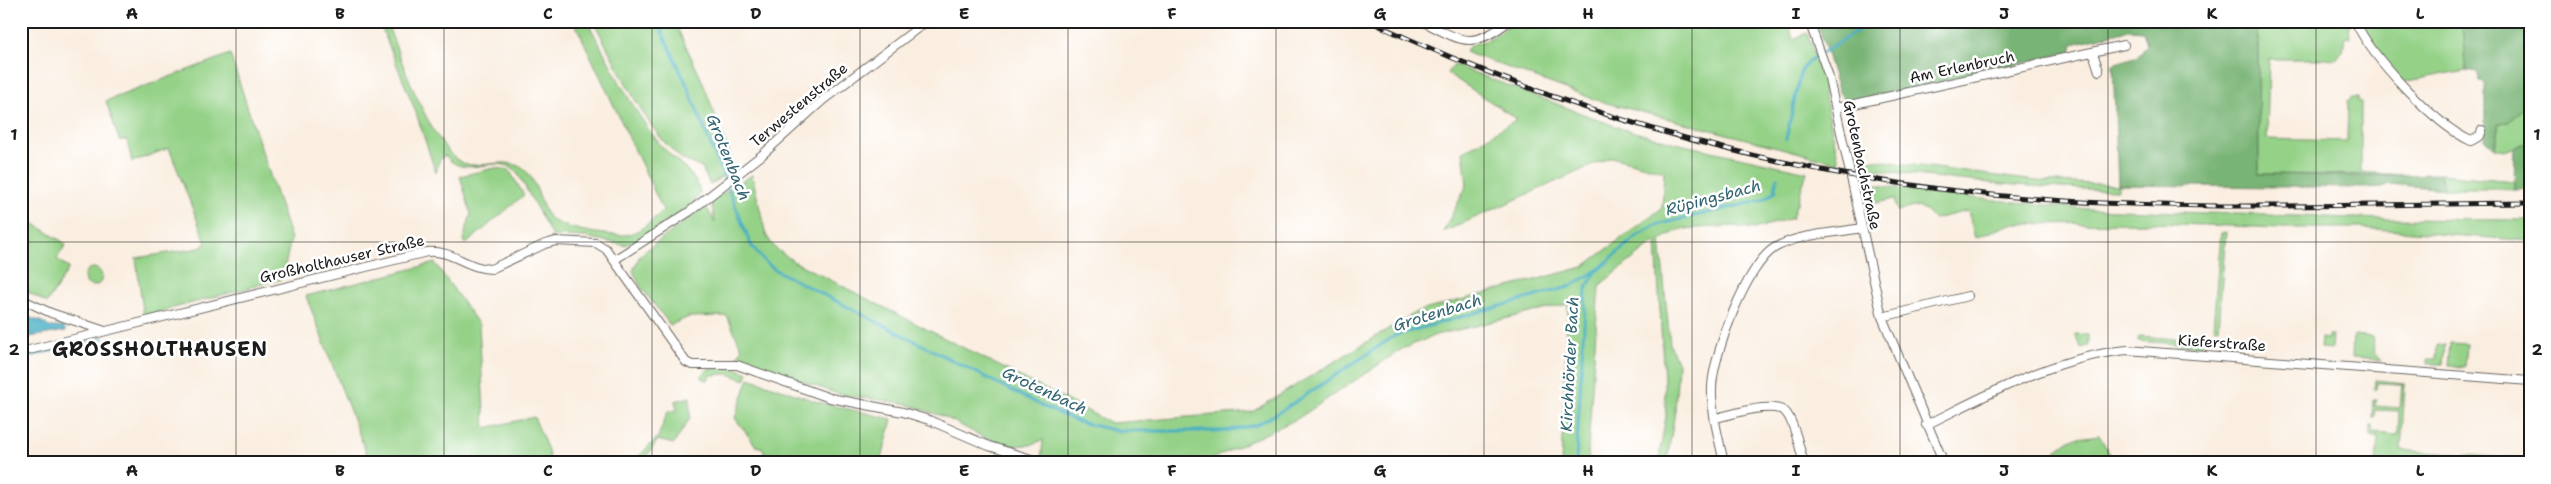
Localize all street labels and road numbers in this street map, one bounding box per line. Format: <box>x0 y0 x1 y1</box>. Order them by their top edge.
street label: Am Erlenbruch <box>1908 46 2016 88</box>
street label: Terwestenstraße <box>746 58 852 152</box>
street label: Grotenbachstraße <box>1838 98 1886 232</box>
street label: Großholthauser Straße <box>258 230 426 288</box>
street label: Kieferstraße <box>2177 330 2267 356</box>

